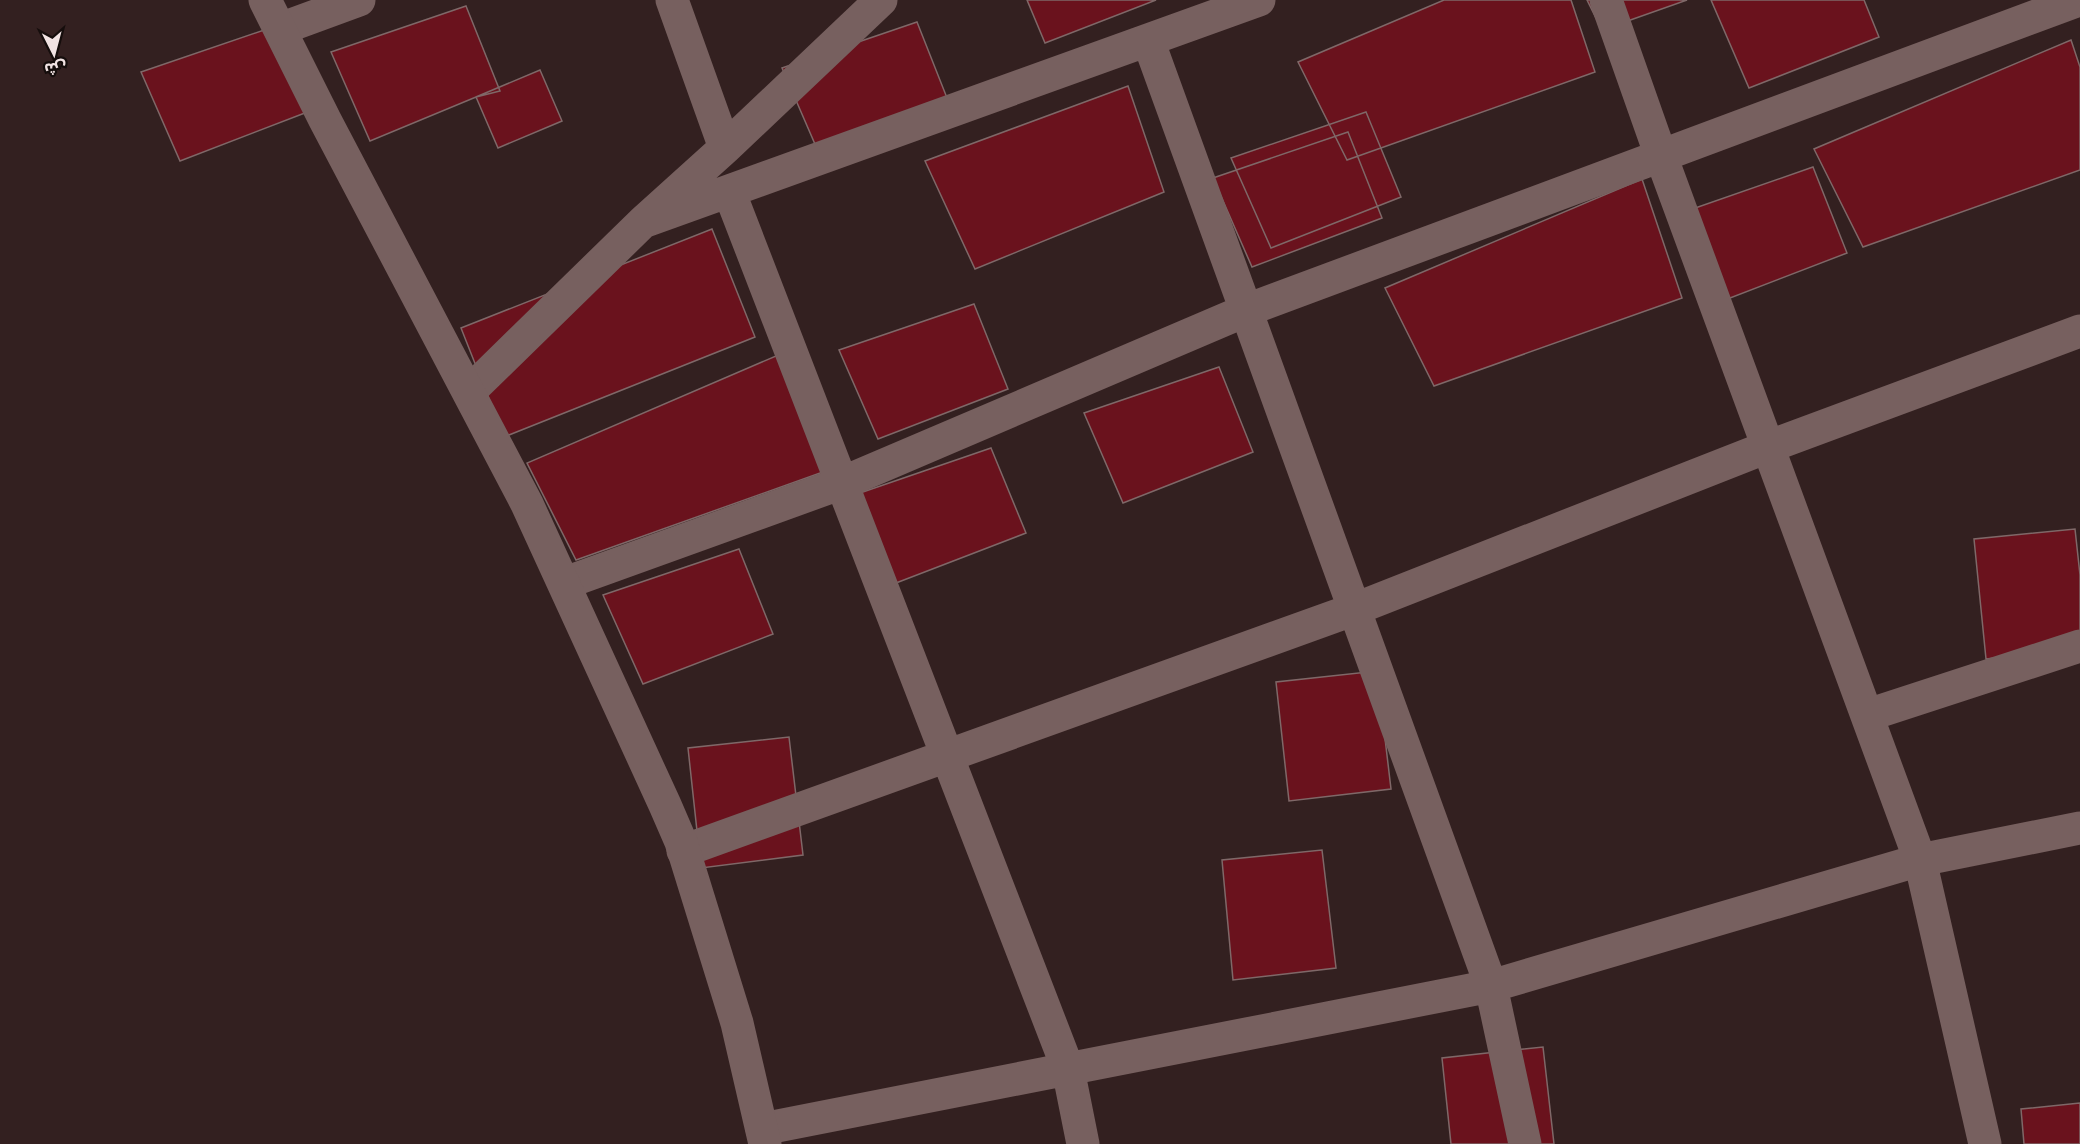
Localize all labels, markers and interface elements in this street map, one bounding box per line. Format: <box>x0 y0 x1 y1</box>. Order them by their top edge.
north arrow <box>24 24 84 84</box>
text: ش <box>43 56 68 81</box>

